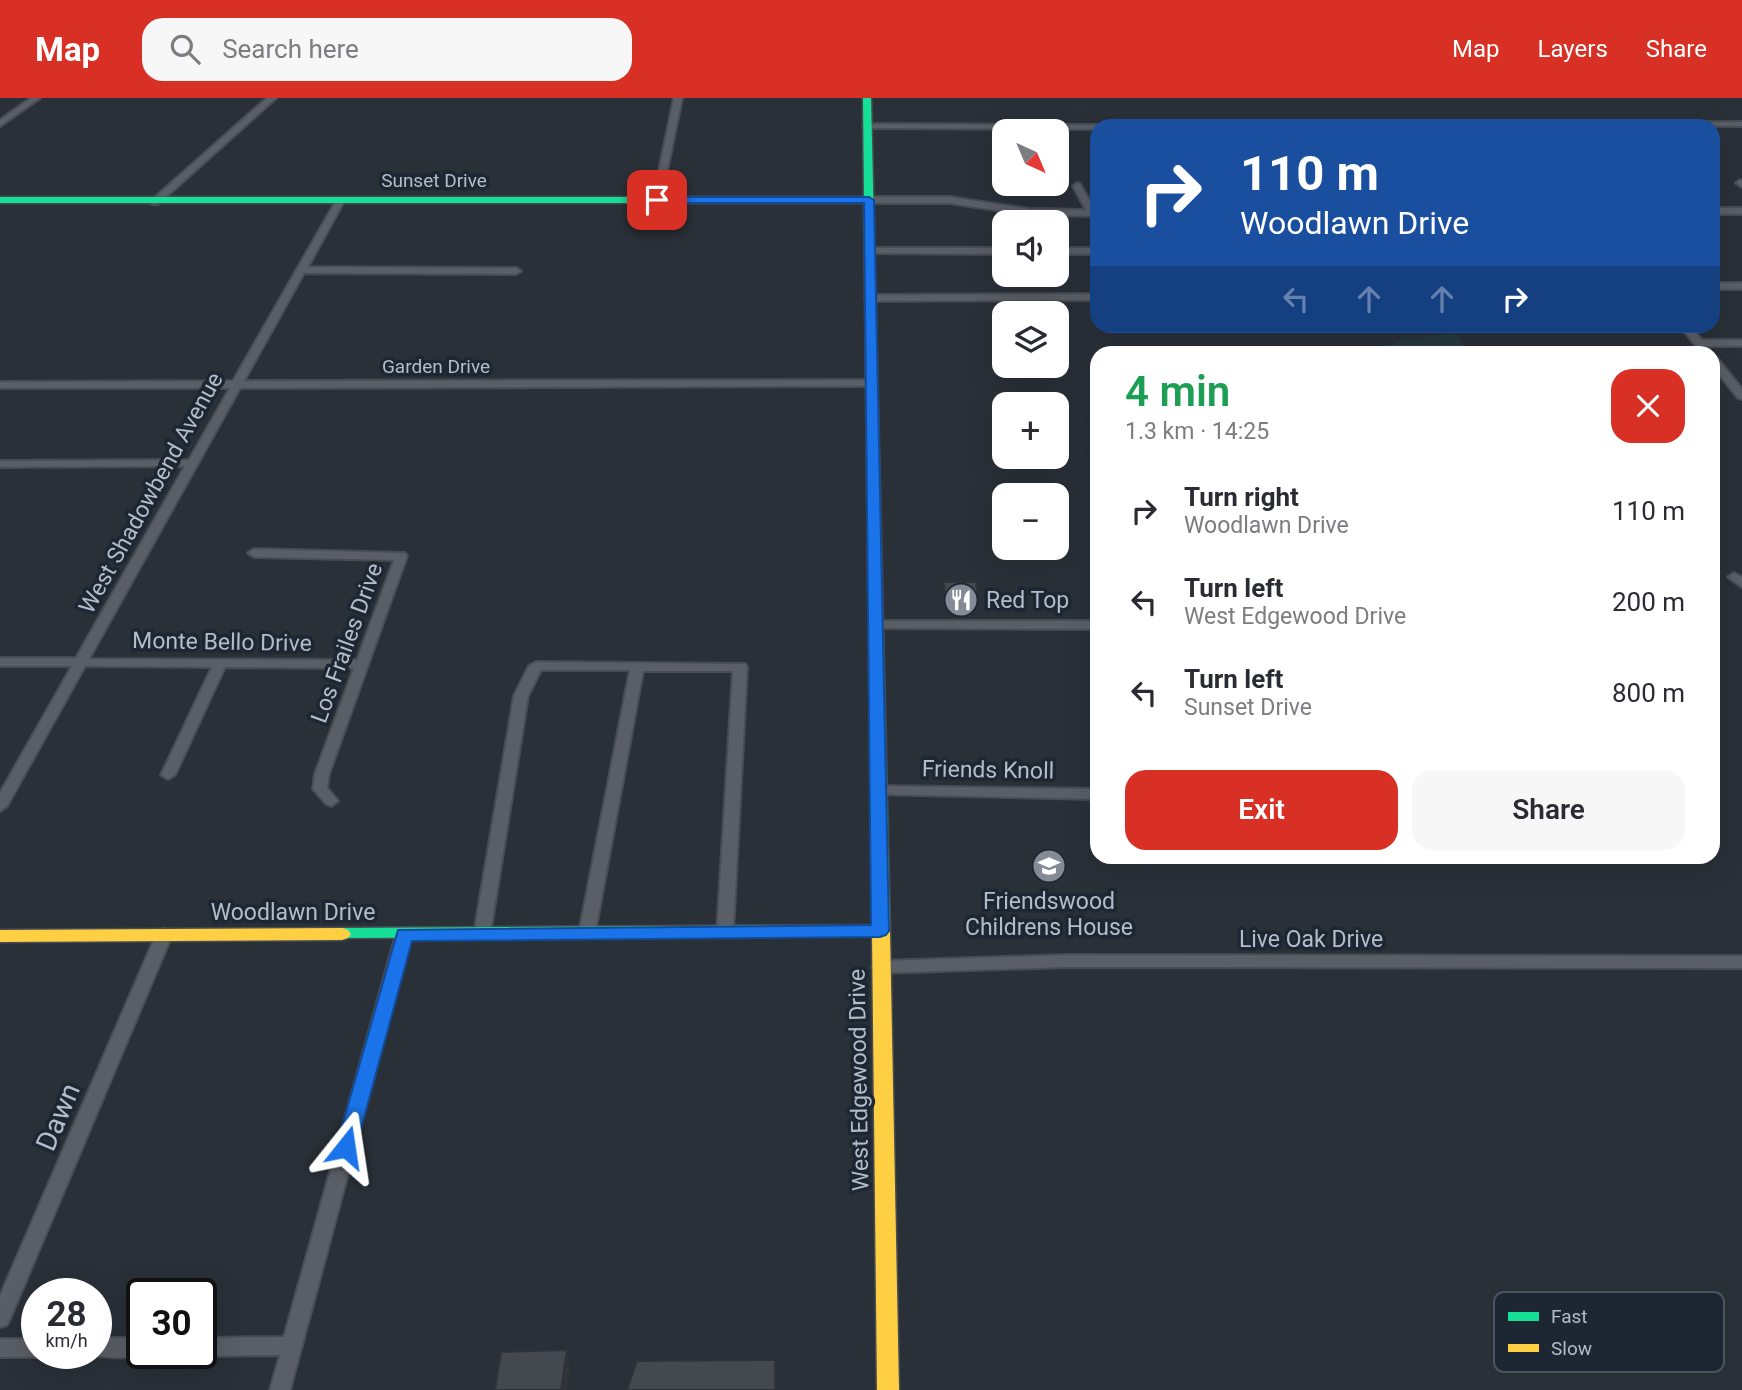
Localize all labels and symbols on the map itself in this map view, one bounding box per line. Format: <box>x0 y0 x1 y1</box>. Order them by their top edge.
north arrow <box>992 119 1069 196</box>
street label: Sunset Drive <box>381 169 487 192</box>
pin <box>627 170 687 230</box>
street label: Garden Drive <box>382 355 490 378</box>
street label: West Shadowbend Avenue <box>73 368 229 618</box>
street label: Los Frailes Drive <box>306 559 388 727</box>
restaurant icon: Red Top <box>942 581 980 619</box>
place label: Red Top <box>986 587 1069 614</box>
street label: Monte Bello Drive <box>132 627 312 657</box>
street label: Friends Knoll <box>922 755 1054 785</box>
school or university icon: Friendswood Childrens House <box>1030 847 1068 885</box>
place label: Friendswood Childrens House <box>965 888 1133 941</box>
street label: Woodlawn Drive <box>211 899 375 926</box>
street label: Live Oak Drive <box>1239 926 1383 953</box>
street label: West Edgewood Drive <box>844 969 874 1191</box>
street label: Dawn <box>29 1078 87 1156</box>
position arrow <box>309 1110 383 1184</box>
speed limit sign: 30 <box>126 1278 217 1369</box>
legend <box>1494 1292 1724 1372</box>
text: Fast <box>1551 1305 1588 1328</box>
text: Slow <box>1551 1337 1592 1360</box>

